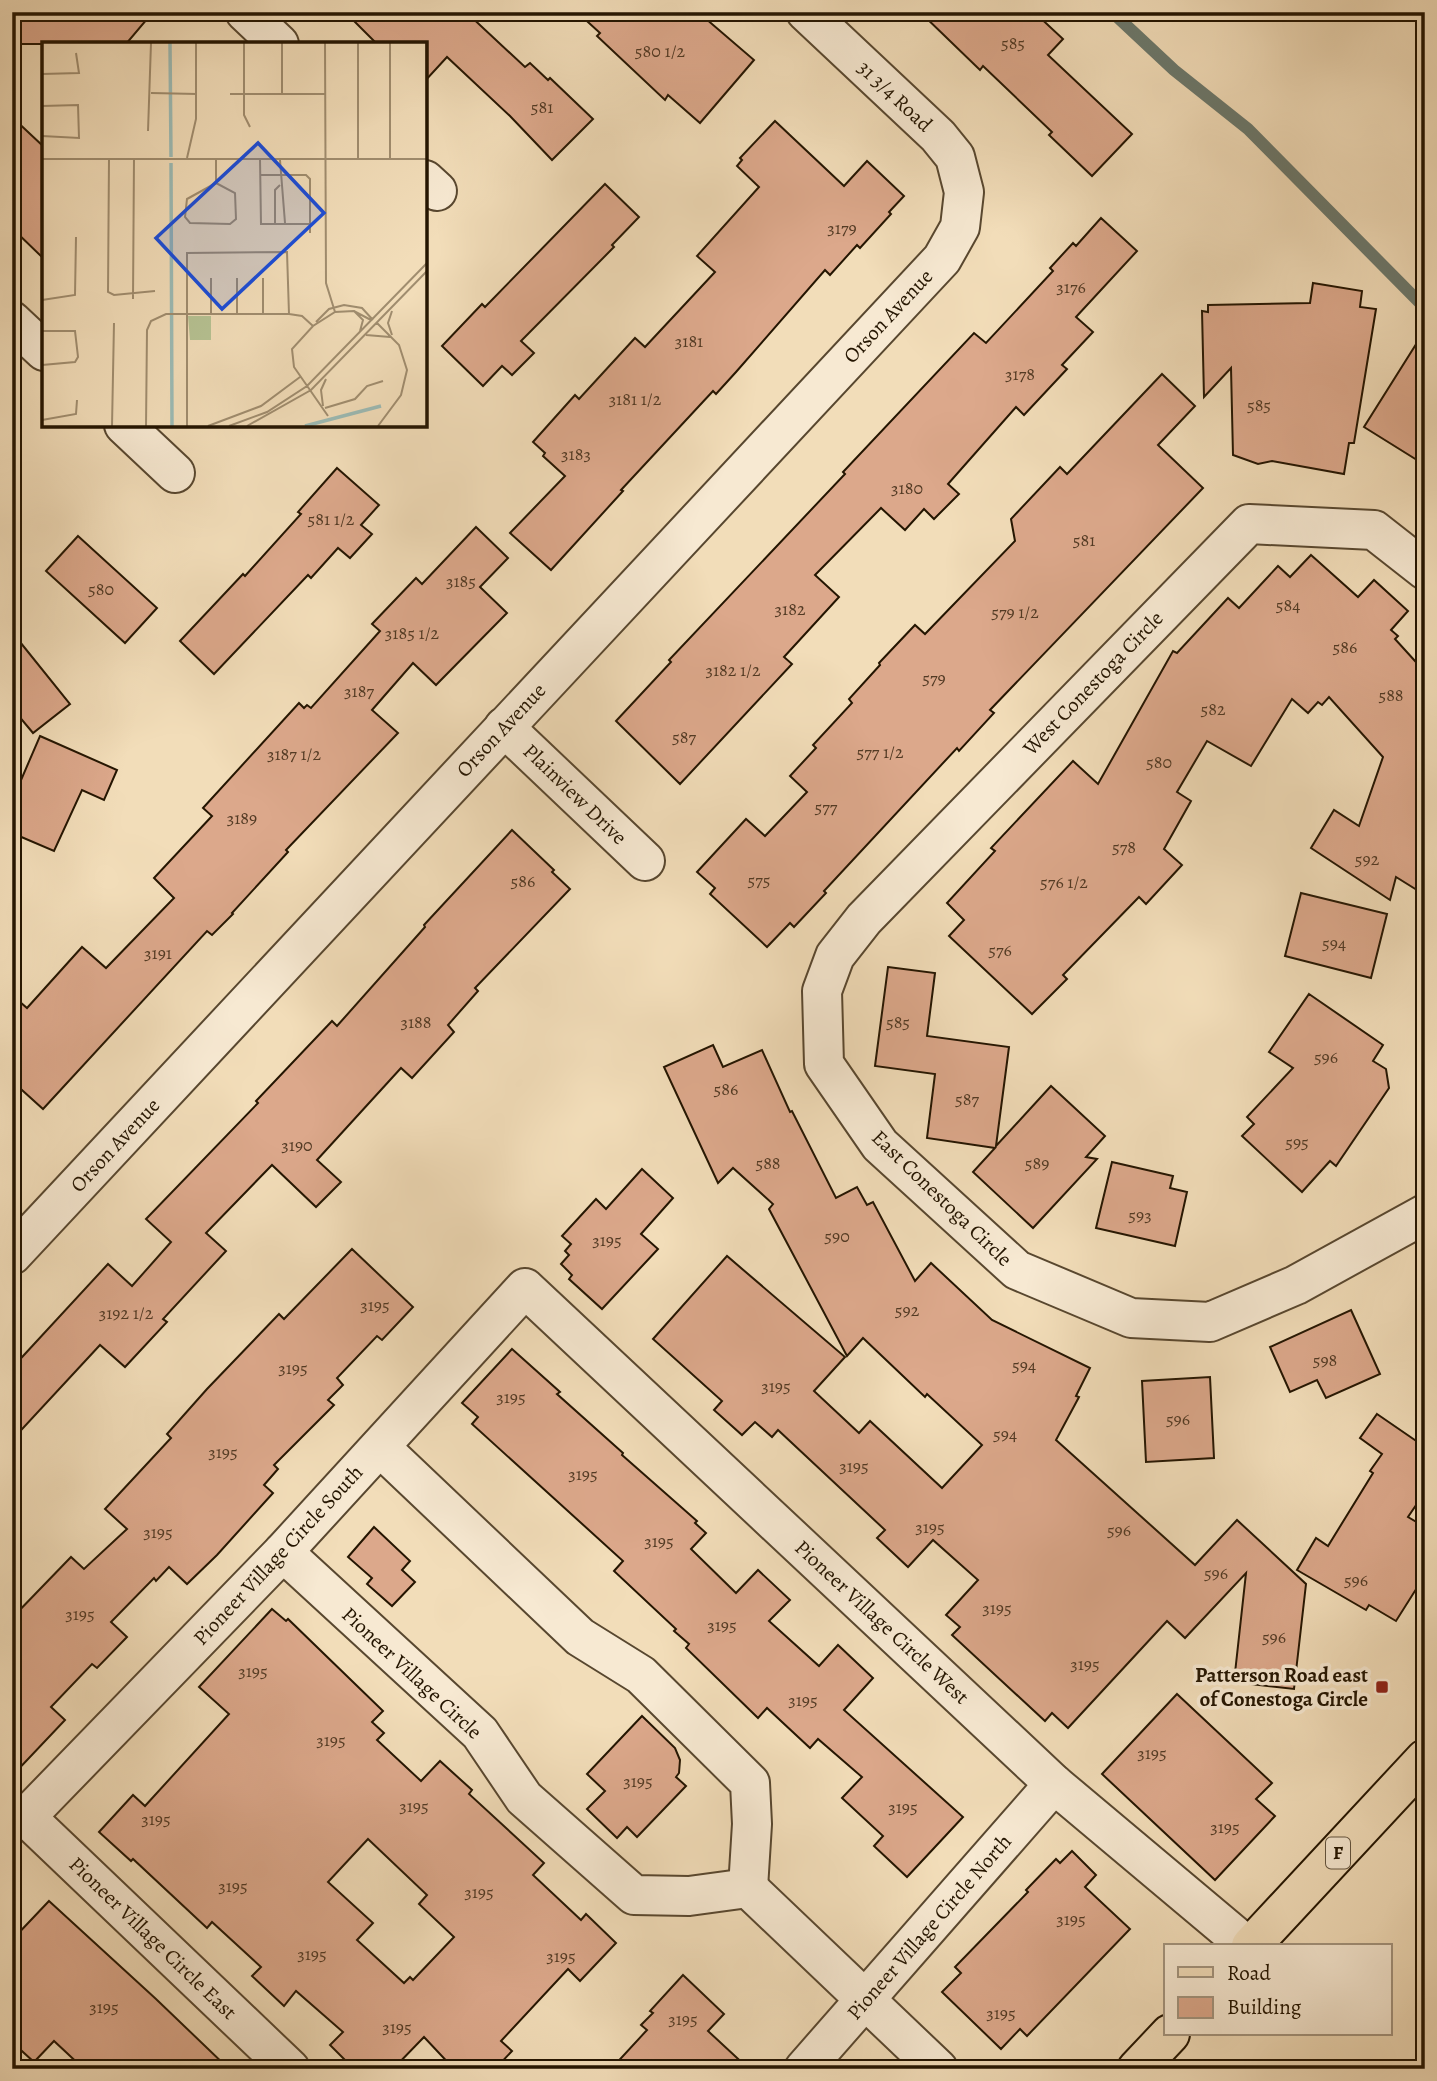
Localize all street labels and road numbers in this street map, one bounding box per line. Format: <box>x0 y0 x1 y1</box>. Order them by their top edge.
street label: 31 3/4 Road <box>851 54 939 138</box>
street label: Orson Avenue <box>837 263 939 369</box>
street label: West Conestoga Circle <box>1016 605 1169 762</box>
street label: Orson Avenue <box>450 677 552 783</box>
street label: Plainview Drive <box>517 737 633 851</box>
street label: Orson Avenue <box>64 1092 166 1198</box>
street label: East Conestoga Circle <box>866 1124 1018 1272</box>
street label: Pioneer Village Circle South <box>187 1459 369 1651</box>
street label: Pioneer Village Circle West <box>789 1534 975 1710</box>
street label: Pioneer Village Circle <box>336 1601 488 1745</box>
street label: Pioneer Village Circle North <box>840 1828 1018 2026</box>
road number: F <box>1326 1838 1350 1868</box>
street label: Pioneer Village Circle East <box>63 1850 243 2026</box>

